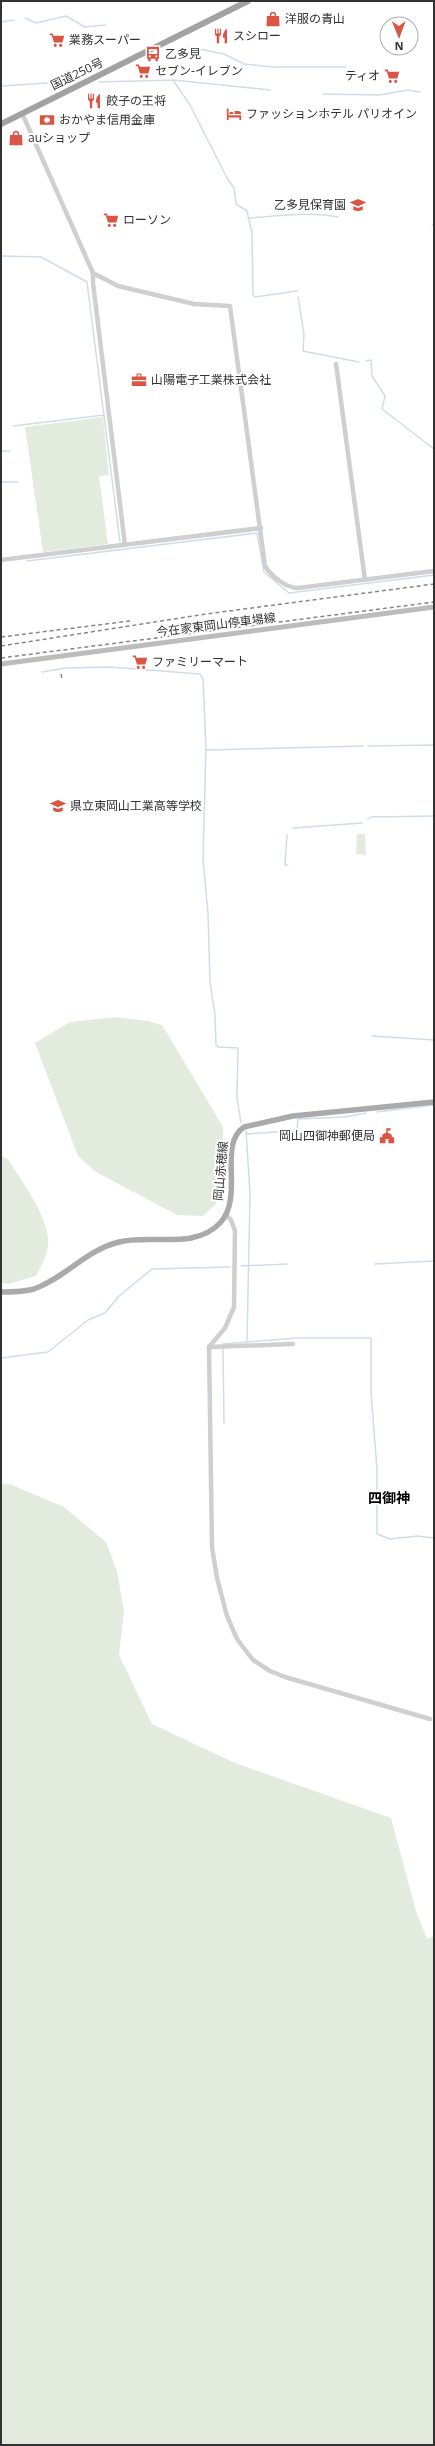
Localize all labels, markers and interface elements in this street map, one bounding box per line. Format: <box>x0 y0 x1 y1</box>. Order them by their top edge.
shop icon: 洋服の青山 <box>264 10 282 28</box>
place label: 洋服の青山 <box>285 10 345 27</box>
north arrow <box>379 16 419 56</box>
restaurant icon: スシロー <box>212 27 230 45</box>
place label: スシロー <box>233 27 281 44</box>
supermarket icon: 業務スーパー <box>48 31 66 49</box>
place label: 業務スーパー <box>69 31 141 48</box>
text: N <box>395 39 404 54</box>
bus stop icon: 乙多見 <box>144 45 162 63</box>
place label: 乙多見 <box>165 45 201 62</box>
street label: 国道250号 <box>48 54 106 94</box>
supermarket icon: セブン-イレブン <box>134 62 152 80</box>
place label: セブン-イレブン <box>155 62 243 79</box>
place label: ティオ <box>345 67 380 84</box>
supermarket icon: ティオ <box>383 67 401 85</box>
restaurant icon: 餃子の王将 <box>85 92 103 110</box>
place label: 餃子の王将 <box>106 92 166 109</box>
hotel icon: ファッションホテル パリオイン <box>225 105 243 123</box>
place label: ファッションホテル パリオイン <box>246 105 417 122</box>
bank icon: おかやま信用金庫 <box>38 111 56 129</box>
place label: おかやま信用金庫 <box>59 111 155 128</box>
shop icon: auショップ <box>7 129 25 147</box>
place label: auショップ <box>28 129 90 146</box>
place label: 乙多見保育園 <box>274 196 346 213</box>
school or university icon: 乙多見保育園 <box>349 196 367 214</box>
supermarket icon: ローソン <box>102 211 120 229</box>
place label: ローソン <box>123 211 171 228</box>
office icon: 山陽電子工業株式会社 <box>130 371 148 389</box>
place label: 山陽電子工業株式会社 <box>151 371 271 388</box>
street label: 今在家東岡山停車場線 <box>155 609 277 640</box>
supermarket icon: ファミリーマート <box>131 653 149 671</box>
place label: ファミリーマート <box>152 653 248 670</box>
school or university icon: 県立東岡山工業高等学校 <box>49 797 67 815</box>
place label: 県立東岡山工業高等学校 <box>70 797 202 814</box>
place label: 岡山四御神郵便局 <box>279 1127 375 1144</box>
public building icon: 岡山四御神郵便局 <box>378 1127 396 1145</box>
street label: 岡山赤穂線 <box>209 1140 232 1202</box>
district label: 四御神 <box>368 1488 410 1507</box>

